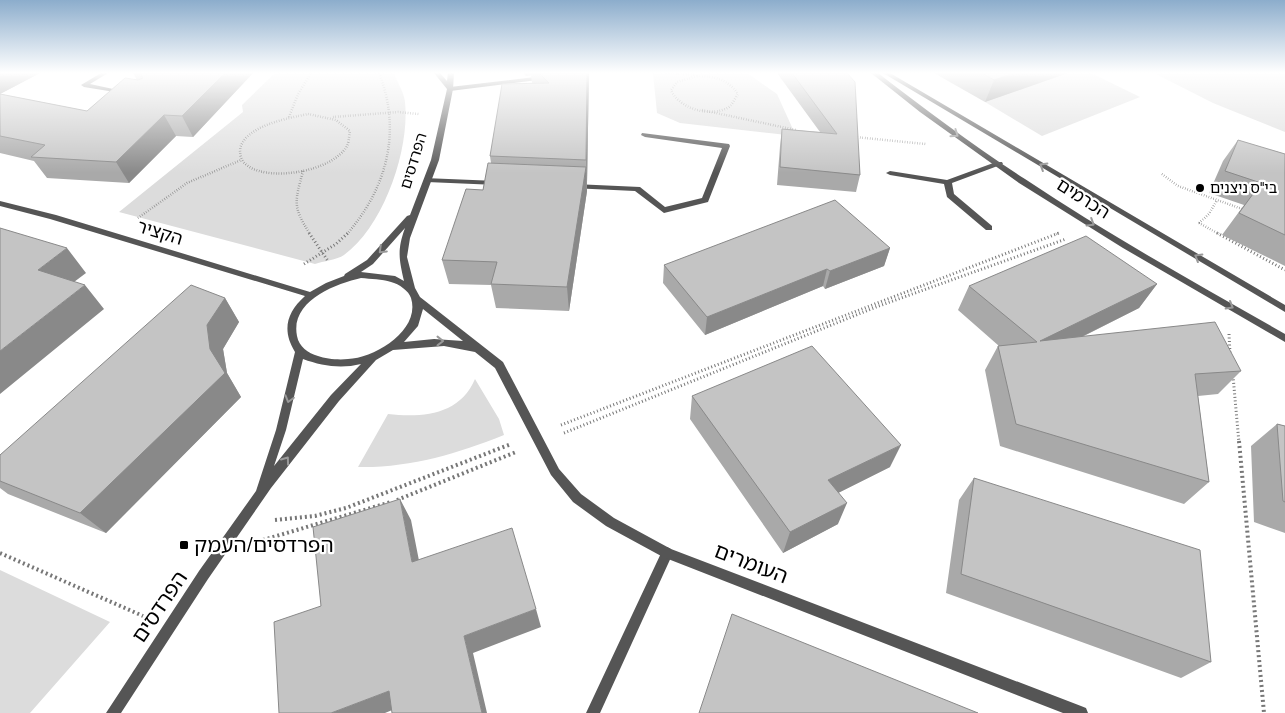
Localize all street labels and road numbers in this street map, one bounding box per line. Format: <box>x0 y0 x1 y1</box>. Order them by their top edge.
street label: הפרדסים <box>396 131 432 191</box>
street label: הכרמים <box>1053 175 1113 223</box>
street label: הקציר <box>135 216 185 250</box>
street label: העומרים <box>711 539 791 589</box>
street label: הפרדסים <box>127 566 193 648</box>

